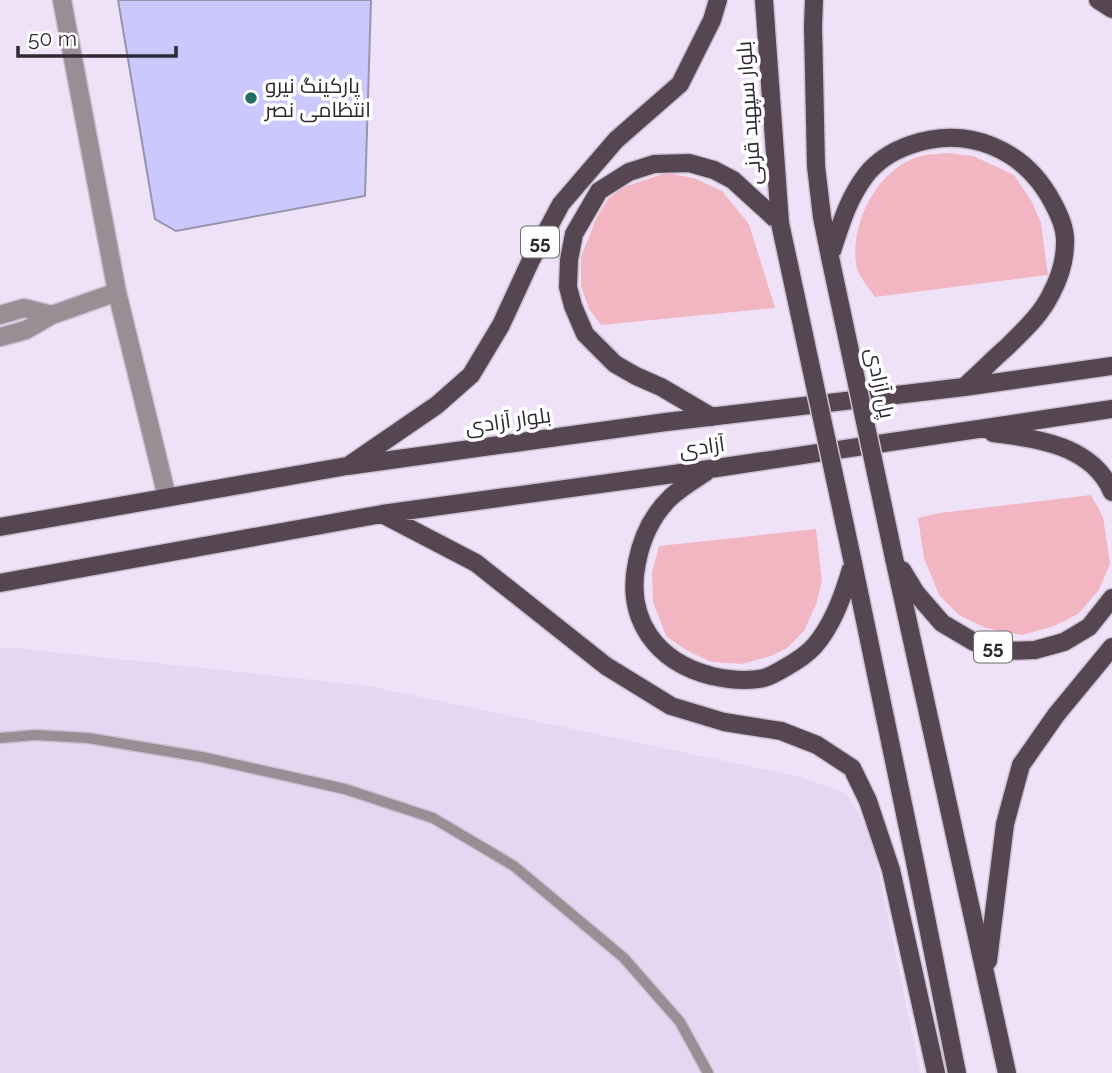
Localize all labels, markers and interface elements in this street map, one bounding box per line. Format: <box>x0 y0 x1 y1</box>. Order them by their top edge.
scale bar <box>18 14 175 58</box>
text: 50 m <box>28 26 77 51</box>
street label: بلوار سپهبد قرنی <box>731 40 767 186</box>
place label: پارکینگ نیرو انتظامی نصر <box>264 73 371 123</box>
marker: پارکینگ نیرو انتظامی نصر <box>243 90 259 106</box>
road number: 55 <box>521 226 559 258</box>
street label: پل آزادی <box>859 345 900 421</box>
street label: بلوار آزادی <box>463 402 553 440</box>
street label: آزادی <box>678 431 727 463</box>
road number: 55 <box>974 632 1012 662</box>

